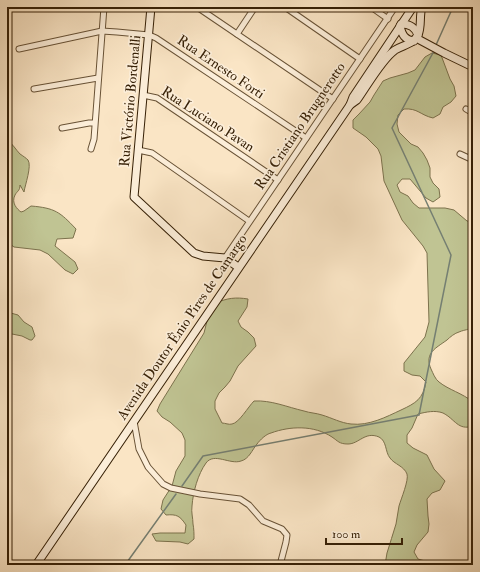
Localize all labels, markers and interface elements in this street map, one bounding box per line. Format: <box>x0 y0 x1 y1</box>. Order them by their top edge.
street label: Rua Ernesto Forti <box>174 31 268 103</box>
street label: Rua Victório Bordenalli <box>116 34 144 168</box>
street label: Rua Cristiano Brugnerotto <box>251 59 349 193</box>
street label: Rua Luciano Pavan <box>158 83 258 155</box>
street label: Avenida Doutor Ênio Pires de Camargo <box>113 231 251 424</box>
scale bar <box>326 520 402 546</box>
text: 100 m <box>332 527 361 542</box>

